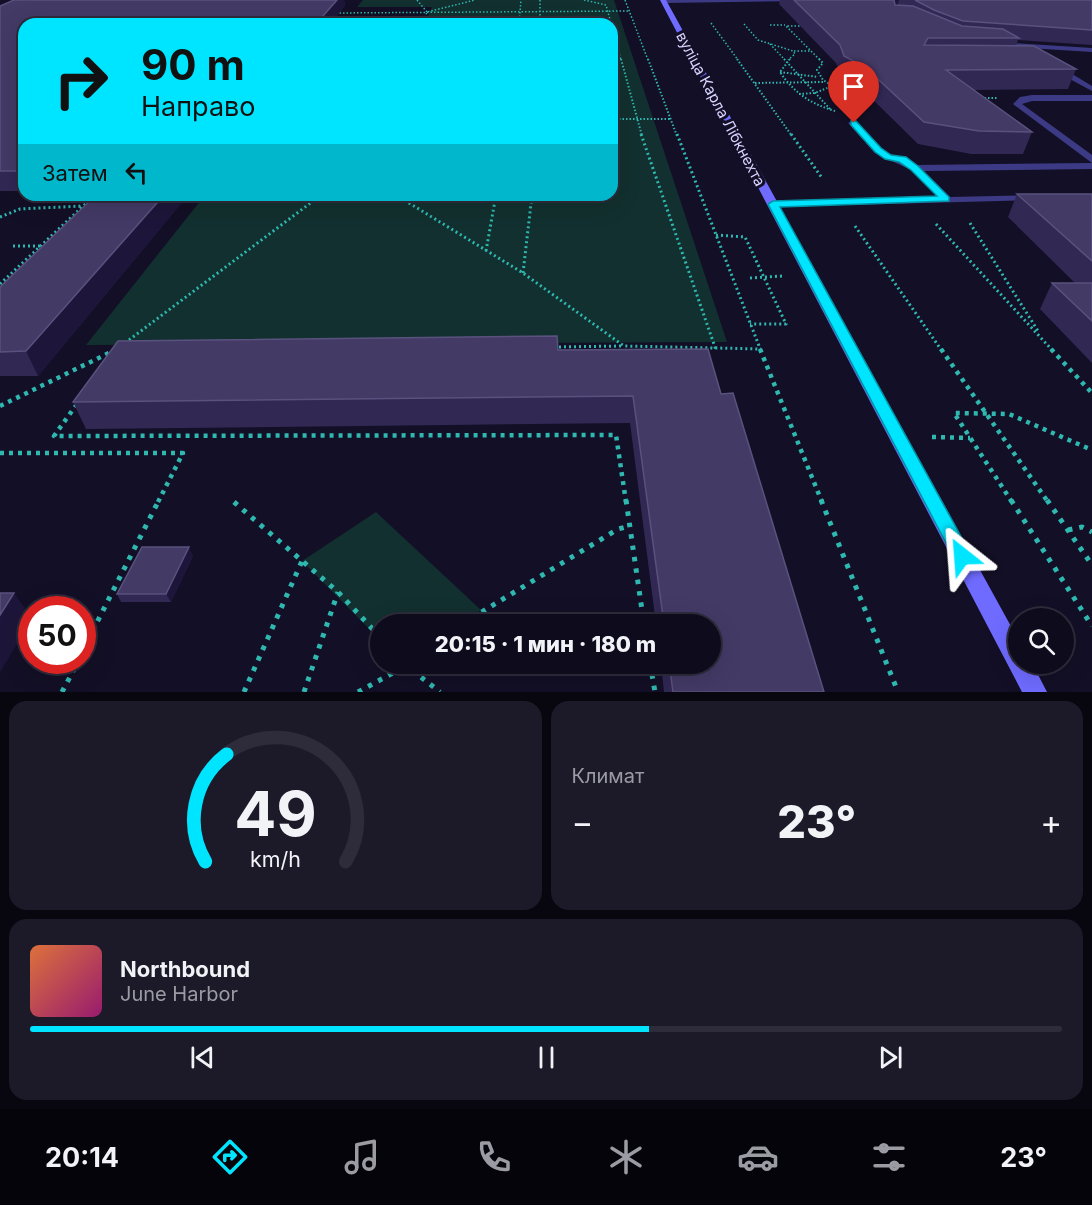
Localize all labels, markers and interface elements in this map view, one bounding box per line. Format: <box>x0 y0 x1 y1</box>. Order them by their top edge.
street label: вуліца Карла Лібкнехта <box>672 29 770 189</box>
text: 90 m <box>141 39 245 90</box>
icon: right <box>42 42 120 120</box>
pin <box>828 61 879 123</box>
icon: arrive <box>837 70 870 103</box>
text: Направо <box>141 90 256 123</box>
icon: left <box>120 156 153 189</box>
text: Затем <box>42 160 108 186</box>
position arrow <box>930 524 994 588</box>
speed limit sign: 50 <box>18 596 96 674</box>
map controls <box>1008 608 1074 674</box>
button: search <box>1008 608 1074 674</box>
text: 20:15 · 1 мин · 180 m <box>435 631 656 657</box>
text: Климат <box>572 764 644 788</box>
text: 49 <box>234 776 317 851</box>
text: 23° <box>777 794 856 849</box>
text: − <box>572 802 593 842</box>
text: + <box>1040 802 1062 842</box>
text: km/h <box>250 847 301 873</box>
text: Northbound <box>120 956 250 982</box>
text: June Harbor <box>120 982 238 1006</box>
icon: previous <box>186 1041 219 1074</box>
icon: pause <box>530 1041 563 1074</box>
icon: next <box>874 1041 907 1074</box>
icon: directions <box>209 1136 251 1178</box>
icon: music <box>341 1136 383 1178</box>
icon: phone <box>473 1136 515 1178</box>
icon: climate <box>605 1136 647 1178</box>
icon: car <box>737 1136 779 1178</box>
icon: filters <box>868 1136 910 1178</box>
text: 20:14 <box>45 1141 119 1174</box>
text: 23° <box>1000 1141 1047 1174</box>

